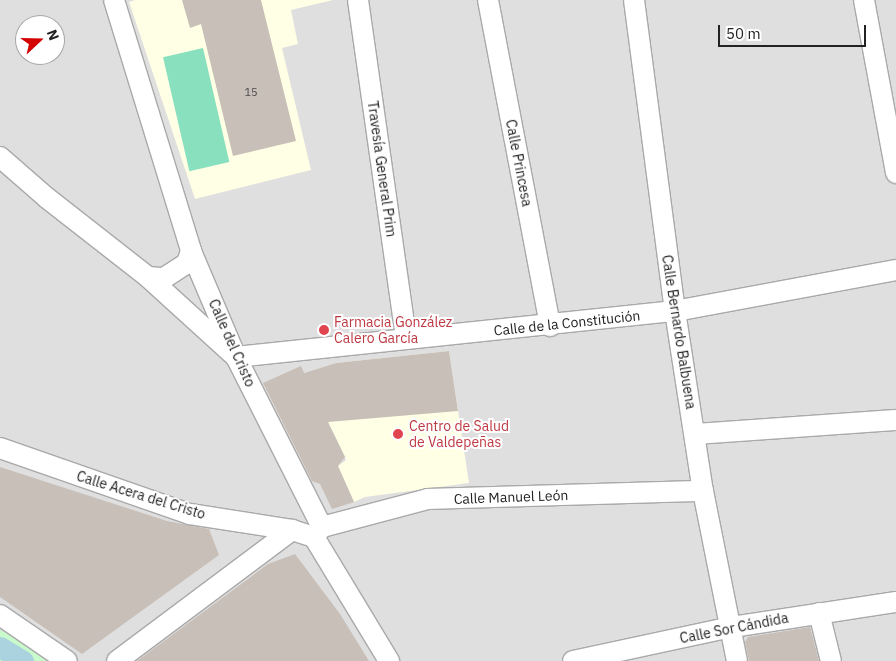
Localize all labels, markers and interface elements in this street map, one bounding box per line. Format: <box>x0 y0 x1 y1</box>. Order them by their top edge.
north arrow <box>15 15 65 65</box>
scale bar <box>721 15 868 47</box>
text: 50 m <box>726 24 761 43</box>
text: N <box>43 27 63 43</box>
house number: 15 <box>244 85 258 99</box>
street label: Travesía General Prim <box>364 100 400 238</box>
street label: Calle Princesa <box>502 118 536 208</box>
street label: Calle Bernardo Balbuena <box>658 254 700 410</box>
street label: Calle del Cristo <box>205 296 259 390</box>
street label: Calle de la Constitución <box>493 307 641 339</box>
place label: Farmacia González Calero García <box>334 314 452 347</box>
marker: Farmacia González Calero García <box>318 324 330 336</box>
place label: Centro de Salud de Valdepeñas <box>409 418 509 451</box>
marker: Centro de Salud de Valdepeñas <box>391 427 405 441</box>
street label: Calle Acera del Cristo <box>75 467 207 523</box>
street label: Calle Manuel León <box>453 487 569 507</box>
street label: Calle Sor Cándida <box>678 609 790 647</box>

